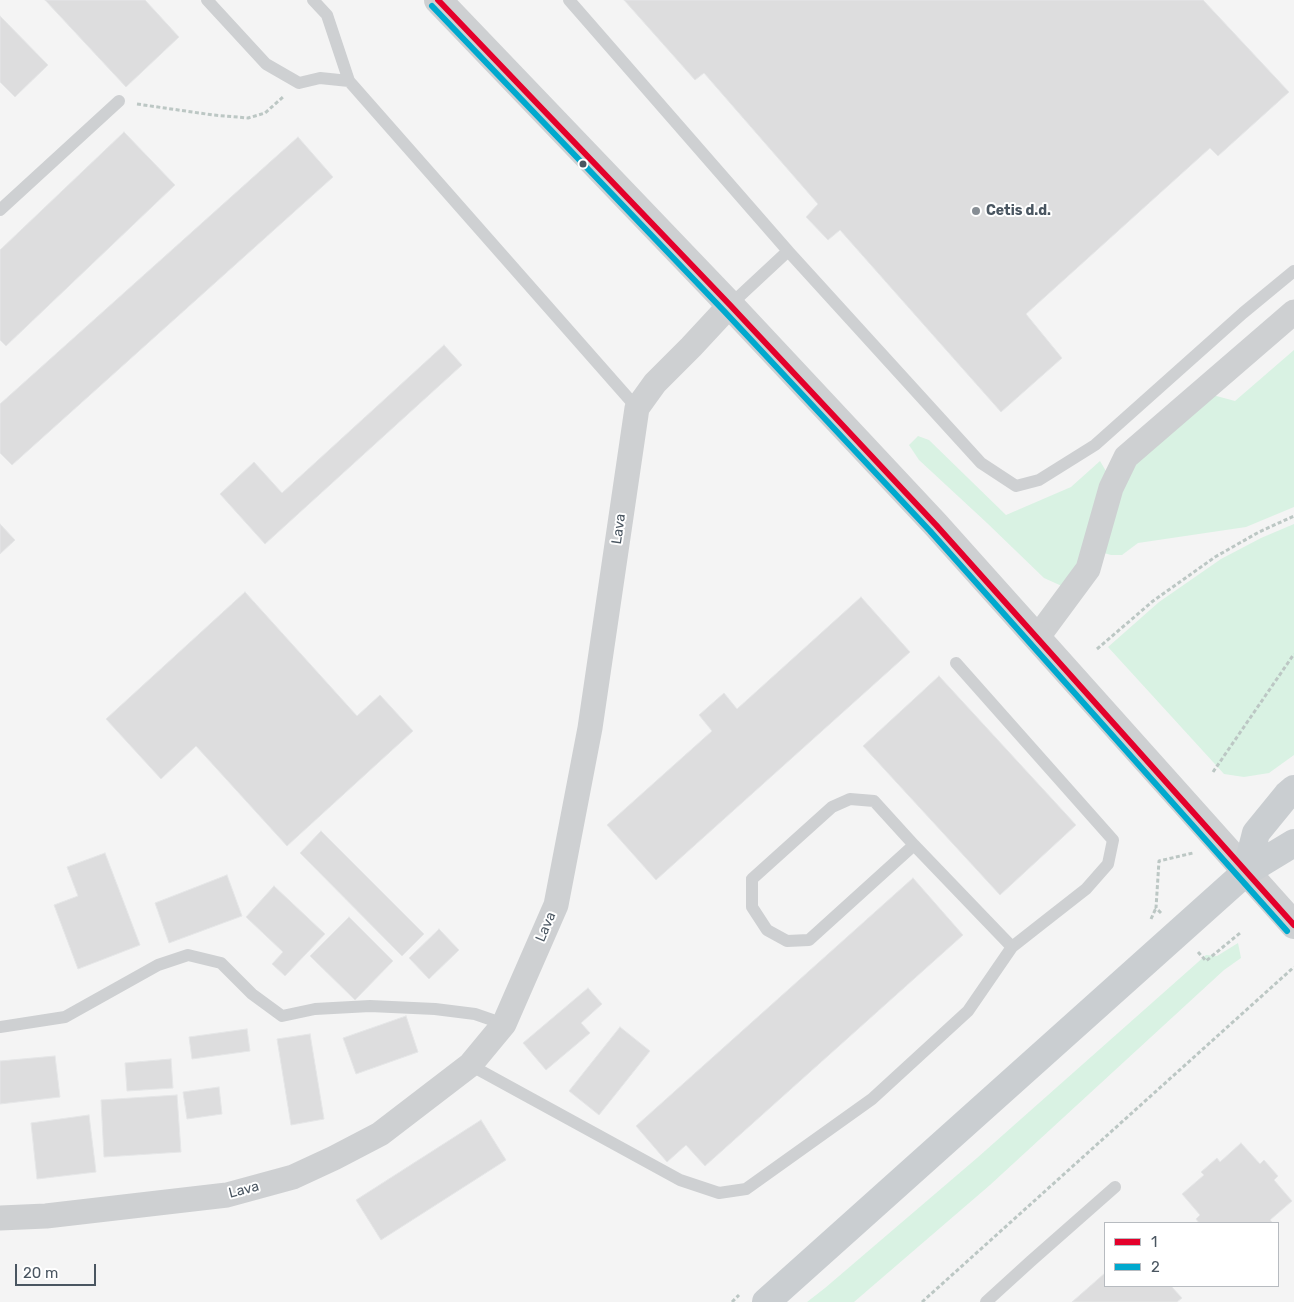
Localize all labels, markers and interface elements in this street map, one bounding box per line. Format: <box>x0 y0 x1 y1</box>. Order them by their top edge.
unlabelled marker <box>578 159 588 169</box>
place label: Cetis d.d. <box>986 203 1051 219</box>
marker: Cetis d.d. <box>970 205 982 217</box>
street label: Lava <box>609 513 629 545</box>
street label: Lava <box>532 910 560 944</box>
street label: Lava <box>227 1178 261 1202</box>
legend <box>1104 1222 1279 1287</box>
text: 1 <box>1151 1233 1157 1251</box>
scale bar <box>18 1254 99 1286</box>
text: 2 <box>1151 1258 1160 1276</box>
text: 20 m <box>23 1264 58 1282</box>

